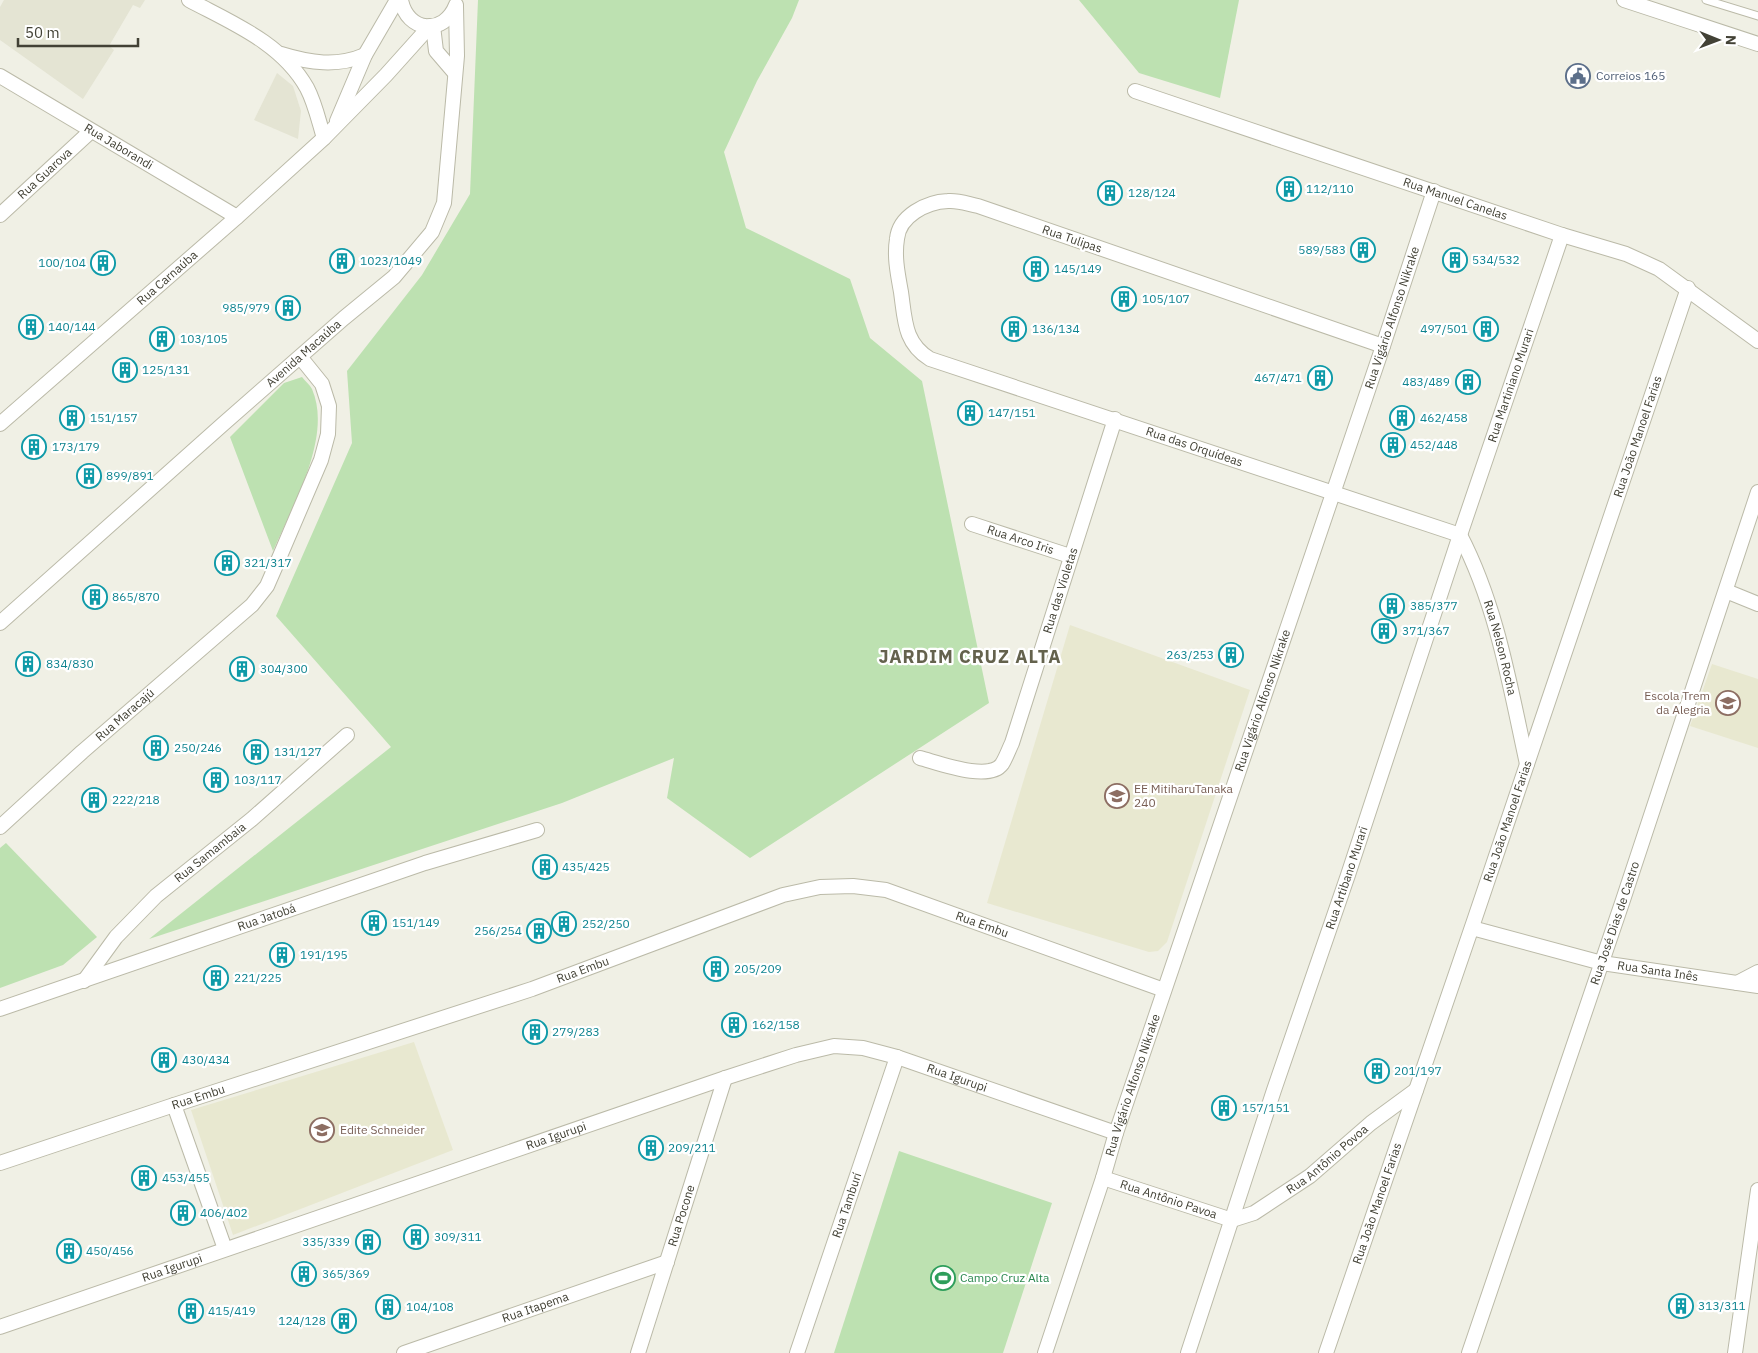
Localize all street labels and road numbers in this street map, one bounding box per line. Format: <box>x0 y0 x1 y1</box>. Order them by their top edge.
street label: Rua Jaborandi <box>82 120 156 172</box>
street label: Rua Guarova <box>14 144 75 202</box>
street label: Rua Manuel Canelas <box>1401 174 1510 223</box>
street label: Rua Tulipas <box>1040 221 1104 256</box>
street label: Rua Vigário Alfonso Nikrake <box>1361 244 1422 391</box>
street label: Rua Carnaúba <box>133 247 201 308</box>
street label: Avenida Macaúba <box>263 316 344 390</box>
street label: Rua Martiniano Murari <box>1484 327 1537 444</box>
street label: Rua João Manoel Farias <box>1610 374 1665 499</box>
street label: Rua das Orquídeas <box>1144 423 1245 469</box>
street label: Rua Arco Iris <box>985 521 1056 557</box>
street label: Rua das Violetas <box>1039 545 1081 635</box>
street label: Rua Nelson Rocha <box>1481 598 1520 697</box>
street label: Rua Vigário Alfonso Nikrake <box>1231 627 1293 773</box>
street label: Rua Maracajú <box>92 685 157 744</box>
street label: Rua João Manoel Farias <box>1480 758 1535 884</box>
street label: Rua Samambaia <box>171 819 249 885</box>
street label: Rua Artibano Murari <box>1322 824 1371 931</box>
street label: Rua José Dias de Castro <box>1587 859 1642 987</box>
street label: Rua Jatobá <box>235 900 298 934</box>
street label: Rua Embu <box>954 908 1011 940</box>
street label: Rua Embu <box>554 953 611 986</box>
street label: Rua Santa Inês <box>1616 957 1699 984</box>
street label: Rua Vigário Alfonso Nikrake <box>1102 1011 1163 1158</box>
street label: Rua Igurupi <box>925 1060 989 1095</box>
street label: Rua Embu <box>170 1081 227 1112</box>
street label: Rua Igurupi <box>524 1118 588 1153</box>
street label: Rua Antônio Povoa <box>1283 1121 1371 1197</box>
street label: Rua João Manoel Farias <box>1349 1141 1405 1266</box>
street label: Rua Tamburí <box>828 1170 864 1240</box>
street label: Rua Antônio Pavoa <box>1118 1176 1220 1222</box>
street label: Rua Pocone <box>664 1183 698 1248</box>
street label: Rua Igurupi <box>140 1250 204 1285</box>
street label: Rua Itapema <box>500 1288 571 1326</box>

